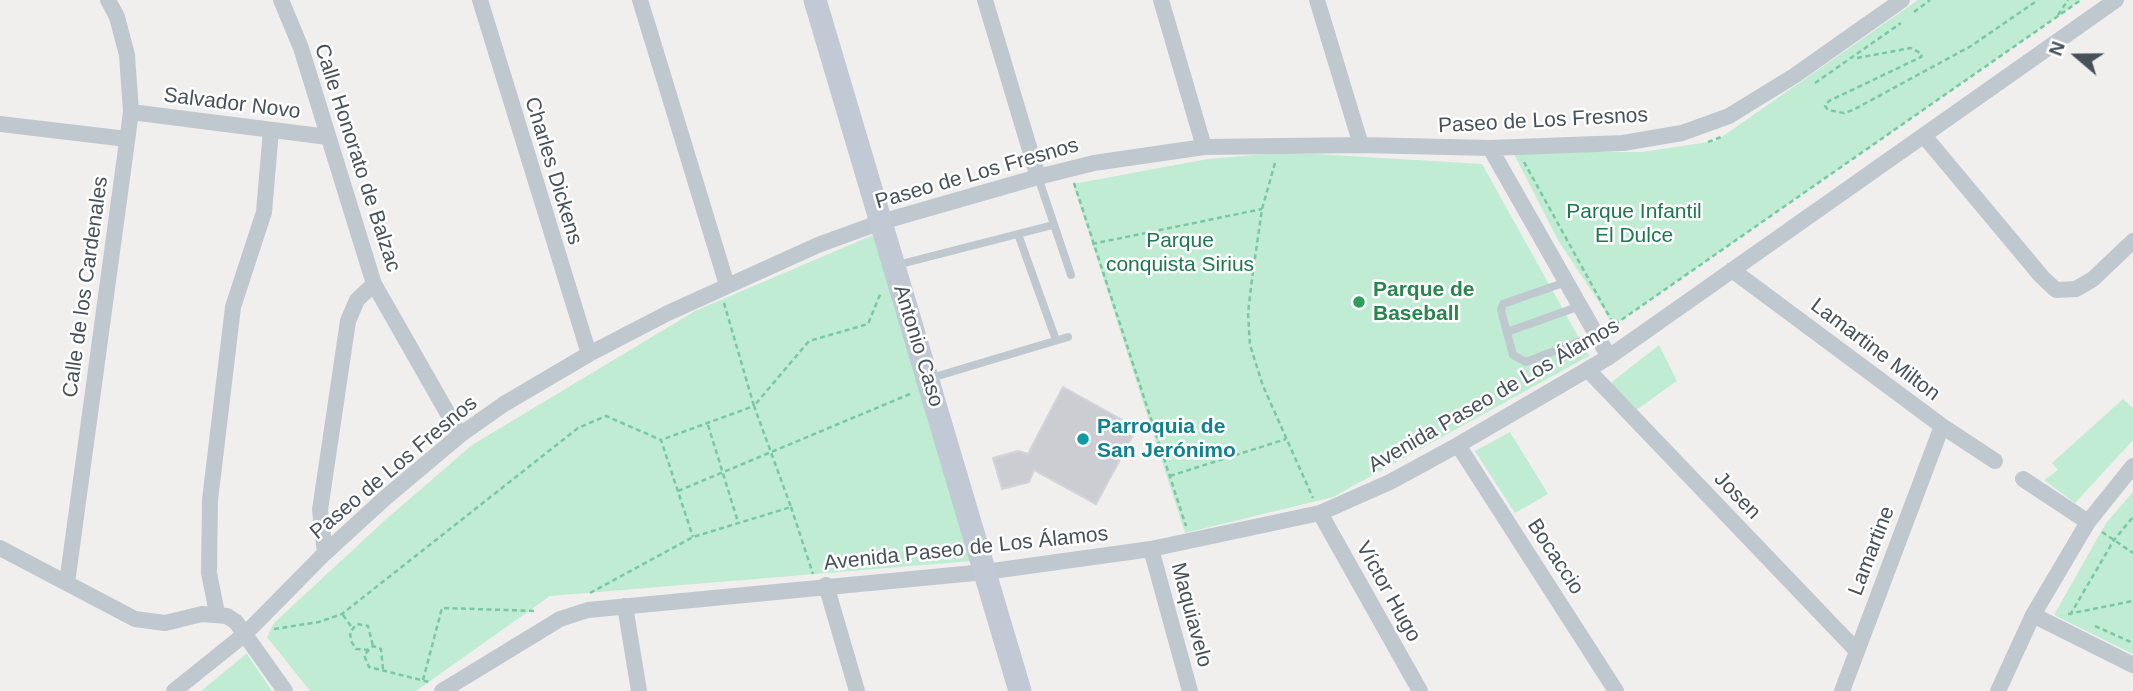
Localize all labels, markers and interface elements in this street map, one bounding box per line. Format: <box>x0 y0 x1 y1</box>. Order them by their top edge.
north arrow <box>2042 21 2112 91</box>
text: N <box>2045 39 2069 59</box>
street label: Calle Honorato de Balzac <box>308 41 406 275</box>
street label: Salvador Novo <box>162 83 302 125</box>
street label: Charles Dickens <box>519 94 587 248</box>
street label: Paseo de Los Fresnos <box>1437 103 1649 139</box>
street label: Paseo de Los Fresnos <box>873 133 1081 215</box>
street label: Calle de los Cardenales <box>58 175 114 399</box>
park label: Parque Infantil El Dulce <box>1566 199 1702 249</box>
park label: Parque conquista Sirius <box>1106 228 1254 278</box>
place label: Parque de Baseball <box>1373 277 1475 327</box>
street label: Antonio Caso <box>888 282 948 410</box>
street label: Lamartine Milton <box>1805 293 1945 407</box>
marker: Parque de Baseball <box>1351 294 1367 310</box>
street label: Avenida Paseo de Los Álamos <box>1364 314 1624 478</box>
street label: Paseo de Los Fresnos <box>305 391 483 545</box>
place label: Parroquia de San Jerónimo <box>1097 414 1236 464</box>
marker: Parroquia de San Jerónimo <box>1075 431 1091 447</box>
street label: Josen <box>1708 467 1766 525</box>
street label: Lamartine <box>1844 503 1900 599</box>
street label: Bocaccio <box>1521 514 1589 600</box>
street label: Avenida Paseo de Los Álamos <box>823 522 1109 576</box>
street label: Víctor Hugo <box>1350 537 1426 647</box>
street label: Maquiavelo <box>1165 560 1217 670</box>

